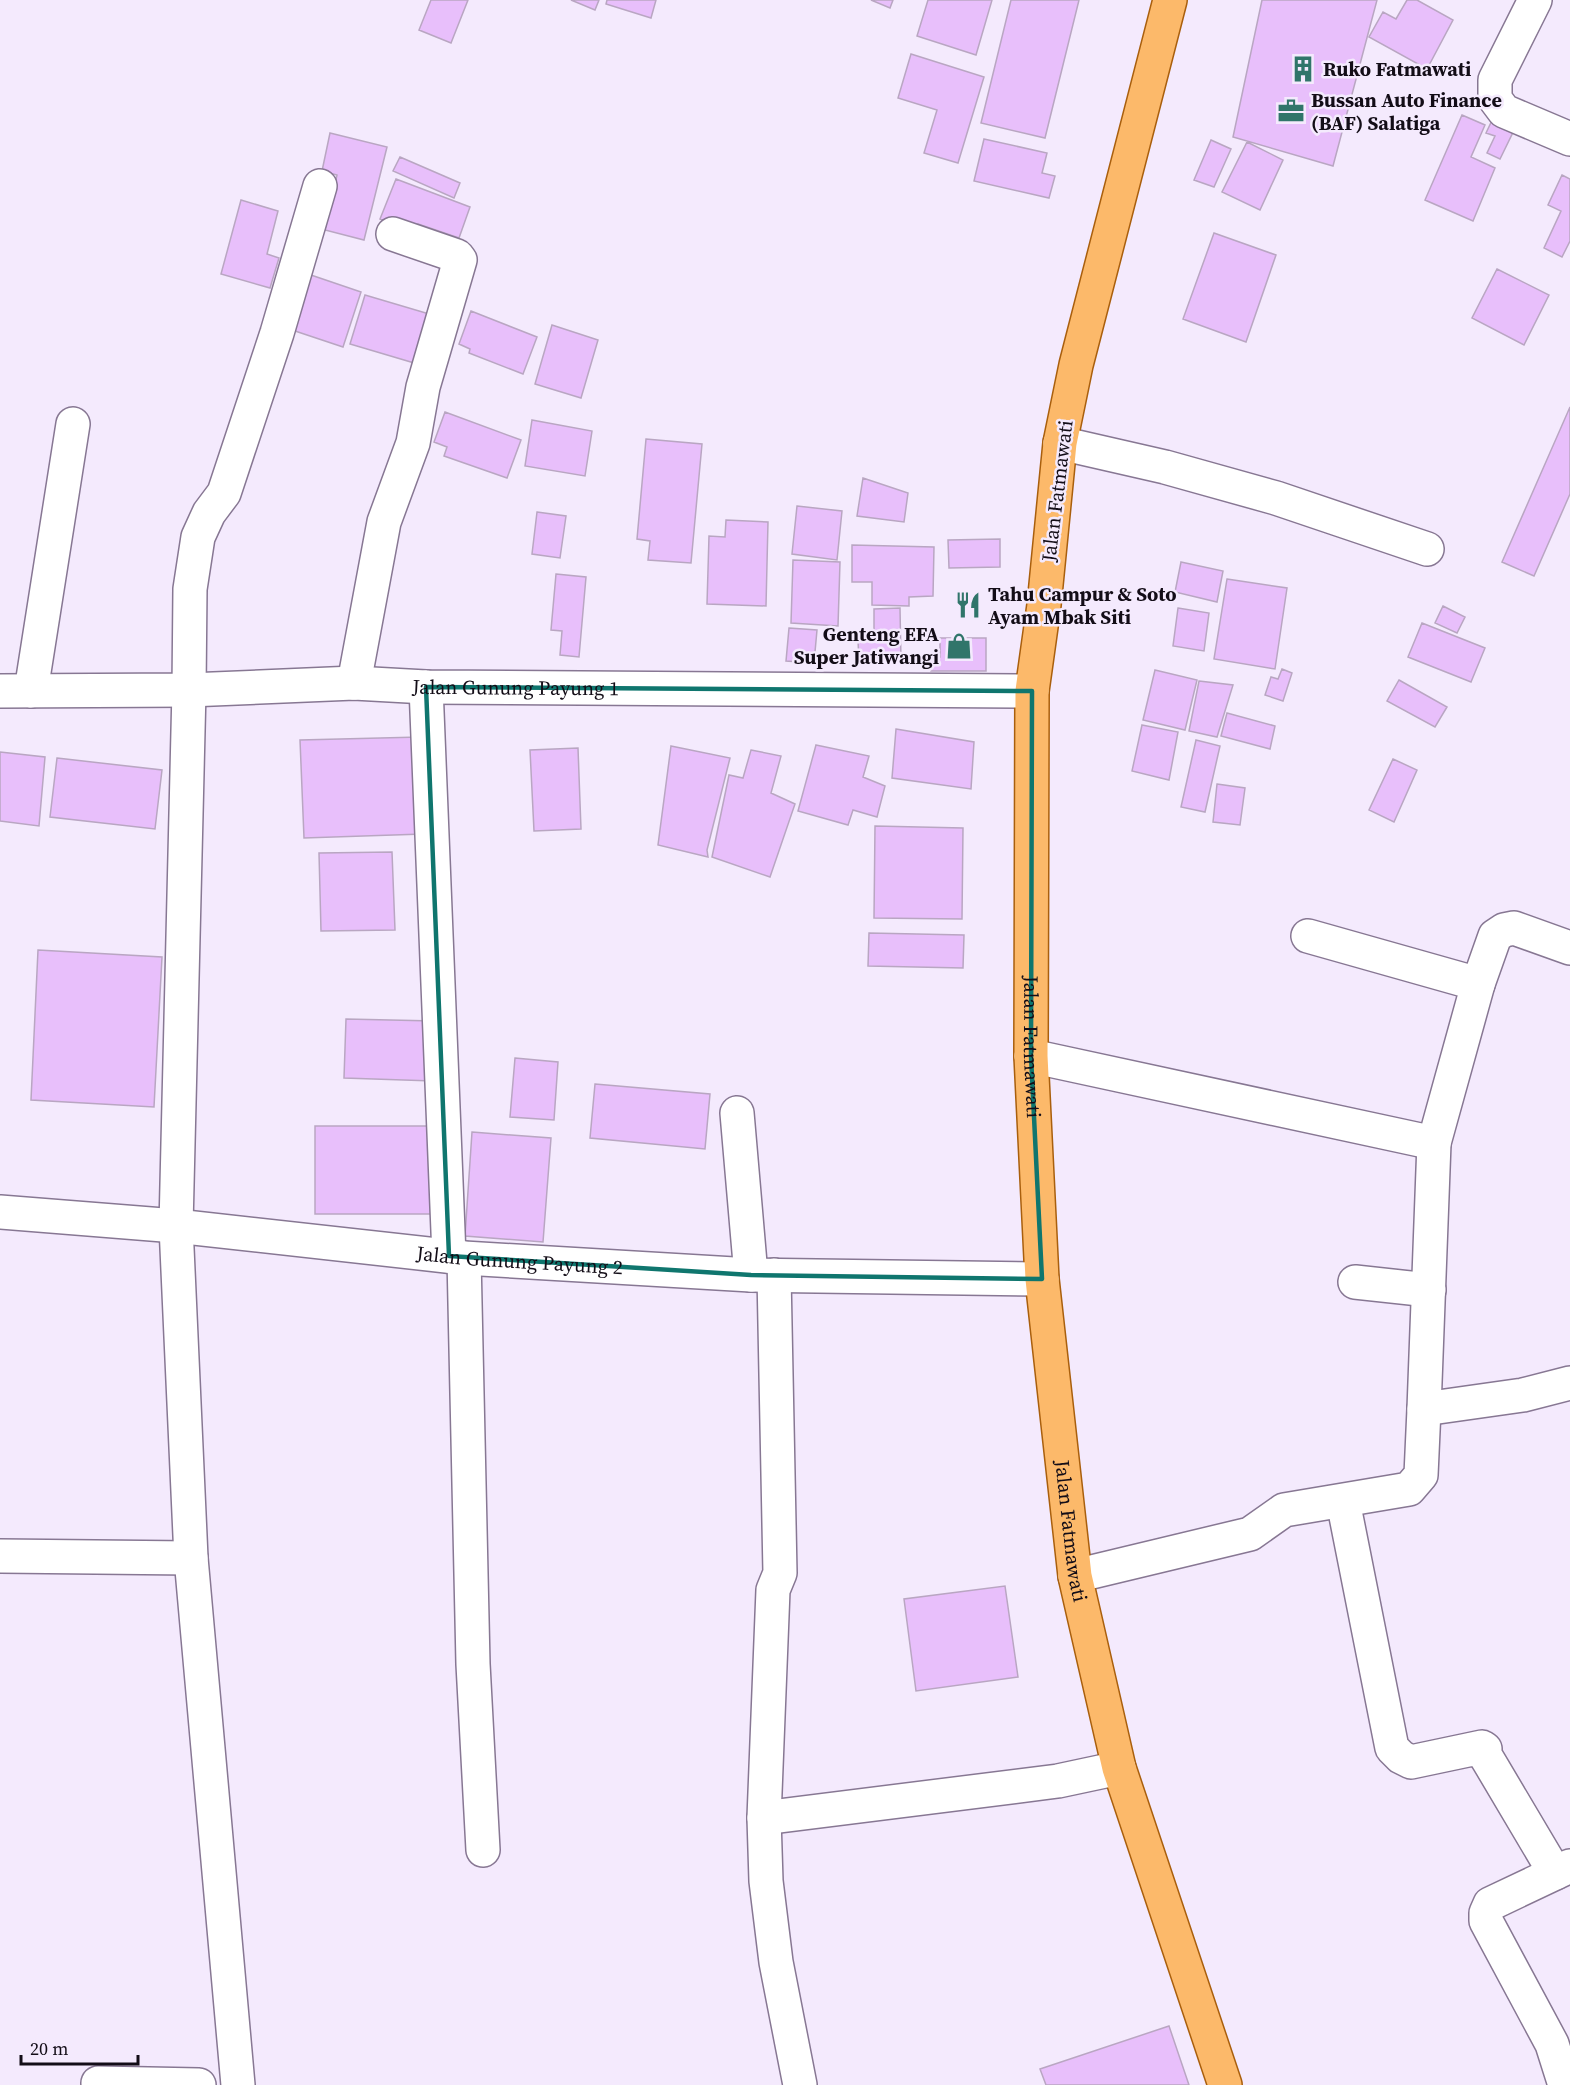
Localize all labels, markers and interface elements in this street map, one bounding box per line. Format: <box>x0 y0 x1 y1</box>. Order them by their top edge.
building icon: Ruko Fatmawati <box>1288 54 1318 84</box>
place label: Ruko Fatmawati <box>1323 55 1471 83</box>
place label: Bussan Auto Finance (BAF) Salatiga <box>1311 86 1502 137</box>
office icon: Bussan Auto Finance (BAF) Salatiga <box>1276 96 1306 126</box>
street label: Jalan Fatmawati <box>1034 418 1080 564</box>
place label: Tahu Campur & Soto Ayam Mbak Siti <box>988 580 1177 631</box>
restaurant icon: Tahu Campur & Soto Ayam Mbak Siti <box>953 590 983 620</box>
place label: Genteng EFA Super Jatiwangi <box>794 620 939 671</box>
shop icon: Genteng EFA Super Jatiwangi <box>944 631 974 661</box>
street label: Jalan Gunung Payung 1 <box>411 672 619 702</box>
street label: Jalan Fatmawati <box>1017 974 1048 1119</box>
street label: Jalan Gunung Payung 2 <box>414 1239 624 1281</box>
street label: Jalan Fatmawati <box>1048 1458 1094 1605</box>
scale bar <box>21 2028 138 2066</box>
text: 20 m <box>30 2036 68 2061</box>

